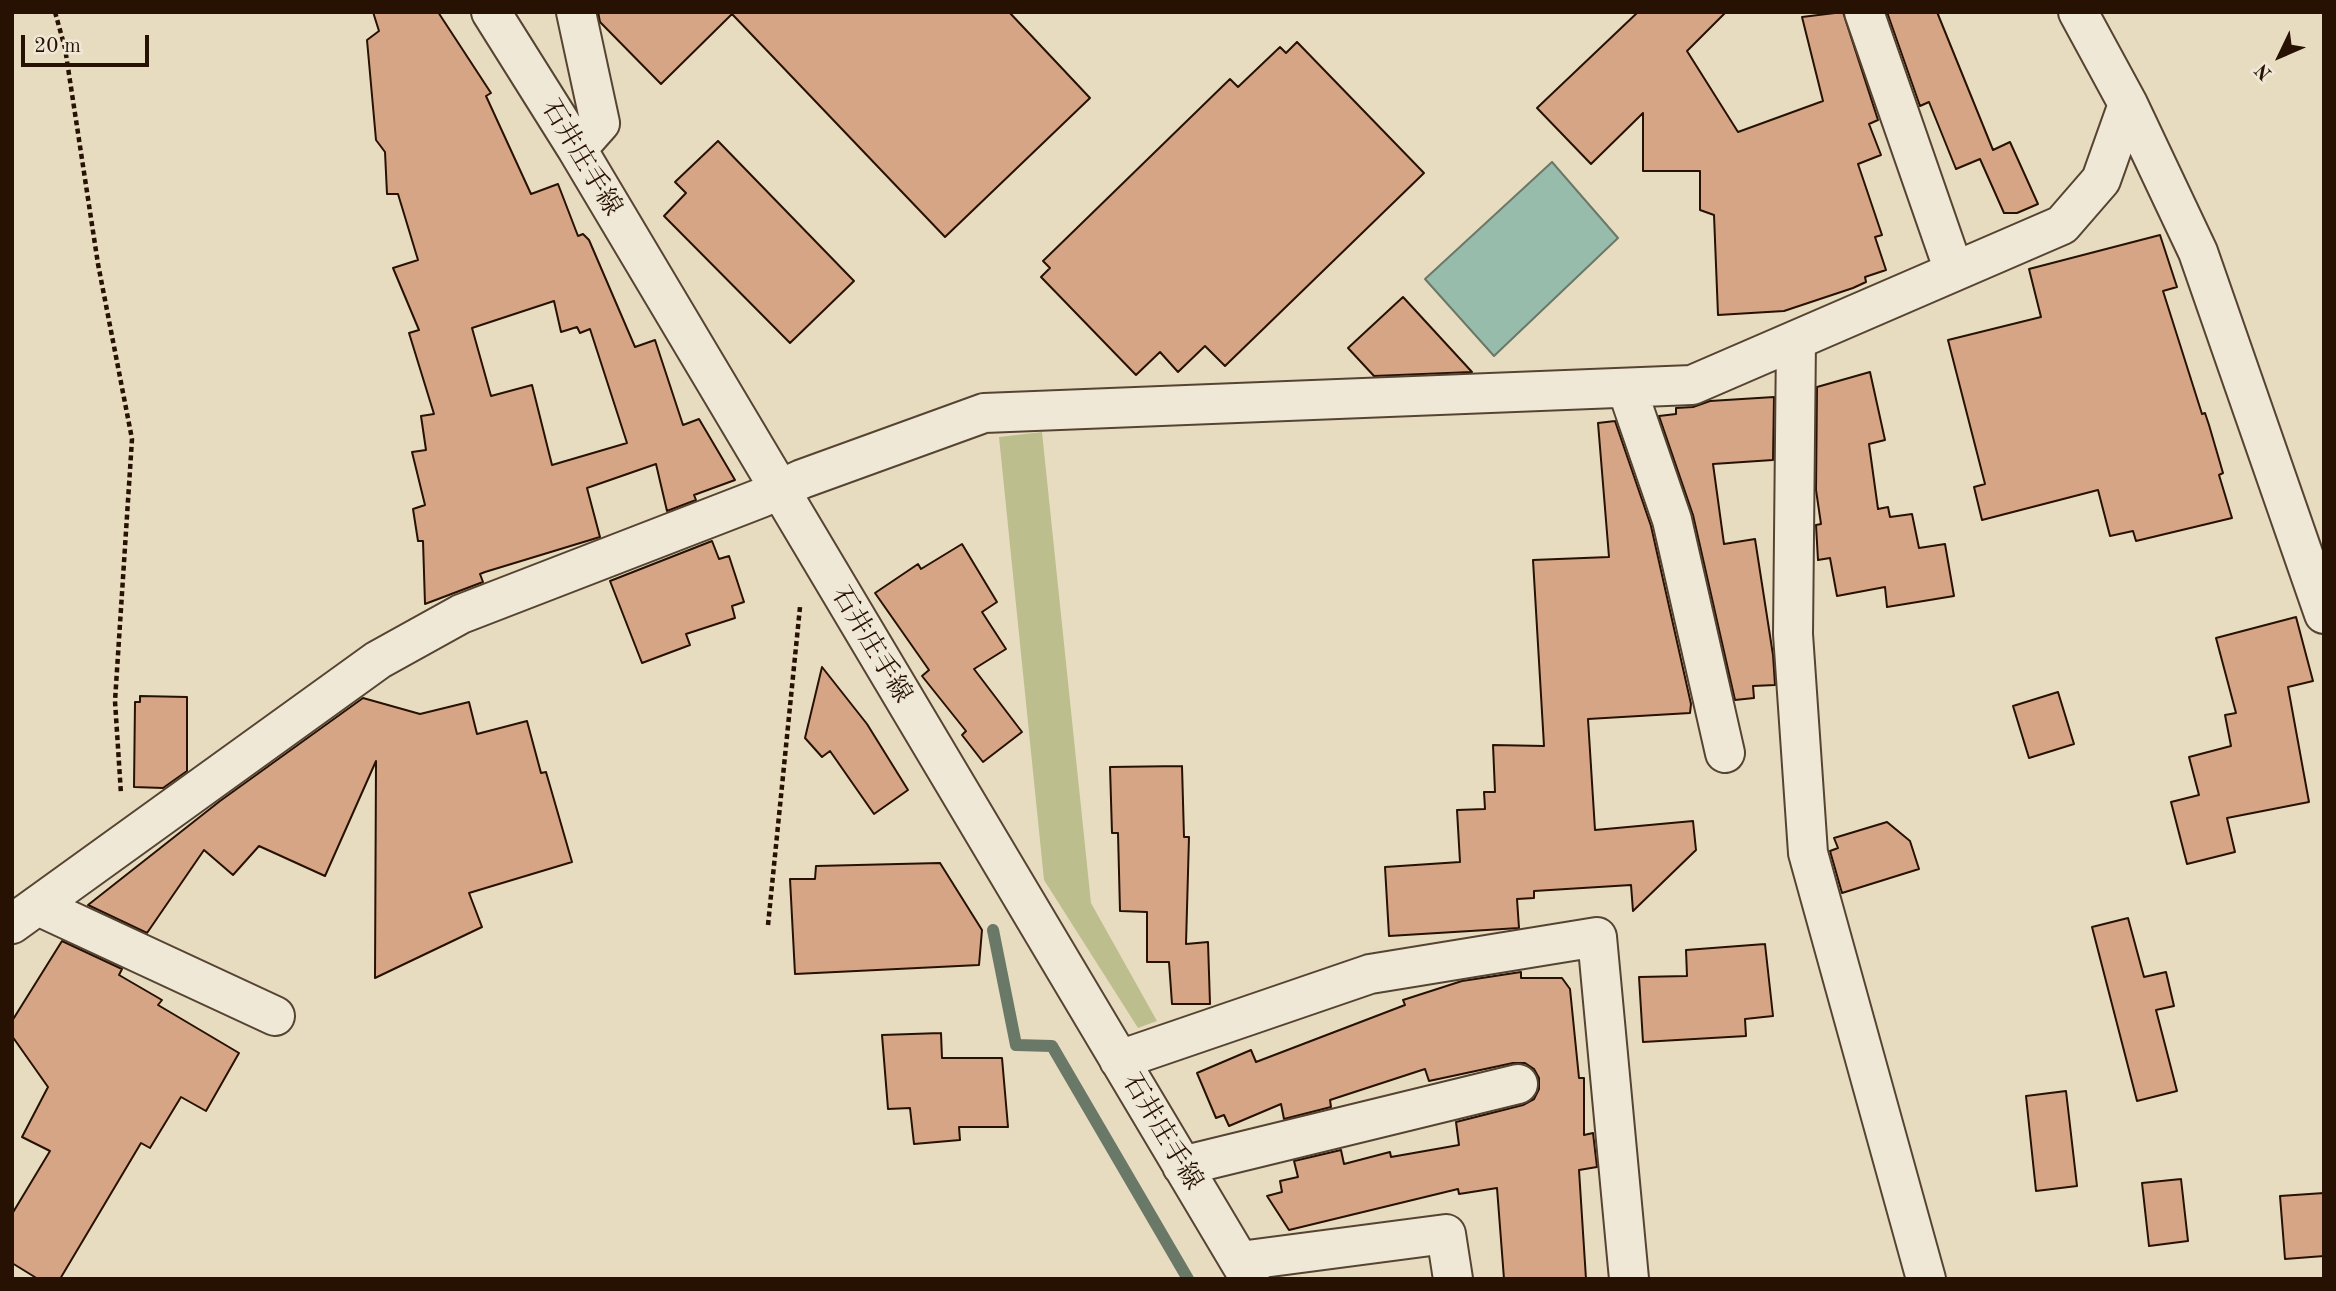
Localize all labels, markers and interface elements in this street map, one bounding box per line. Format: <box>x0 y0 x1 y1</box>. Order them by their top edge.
scale bar <box>24 21 152 65</box>
north arrow <box>2245 21 2315 91</box>
text: 20 m <box>34 36 81 57</box>
text: N <box>2253 59 2276 83</box>
street label: 石井庄手線 <box>534 94 628 222</box>
street label: 石井庄手線 <box>824 581 918 709</box>
street label: 石井庄手線 <box>1115 1068 1209 1196</box>

